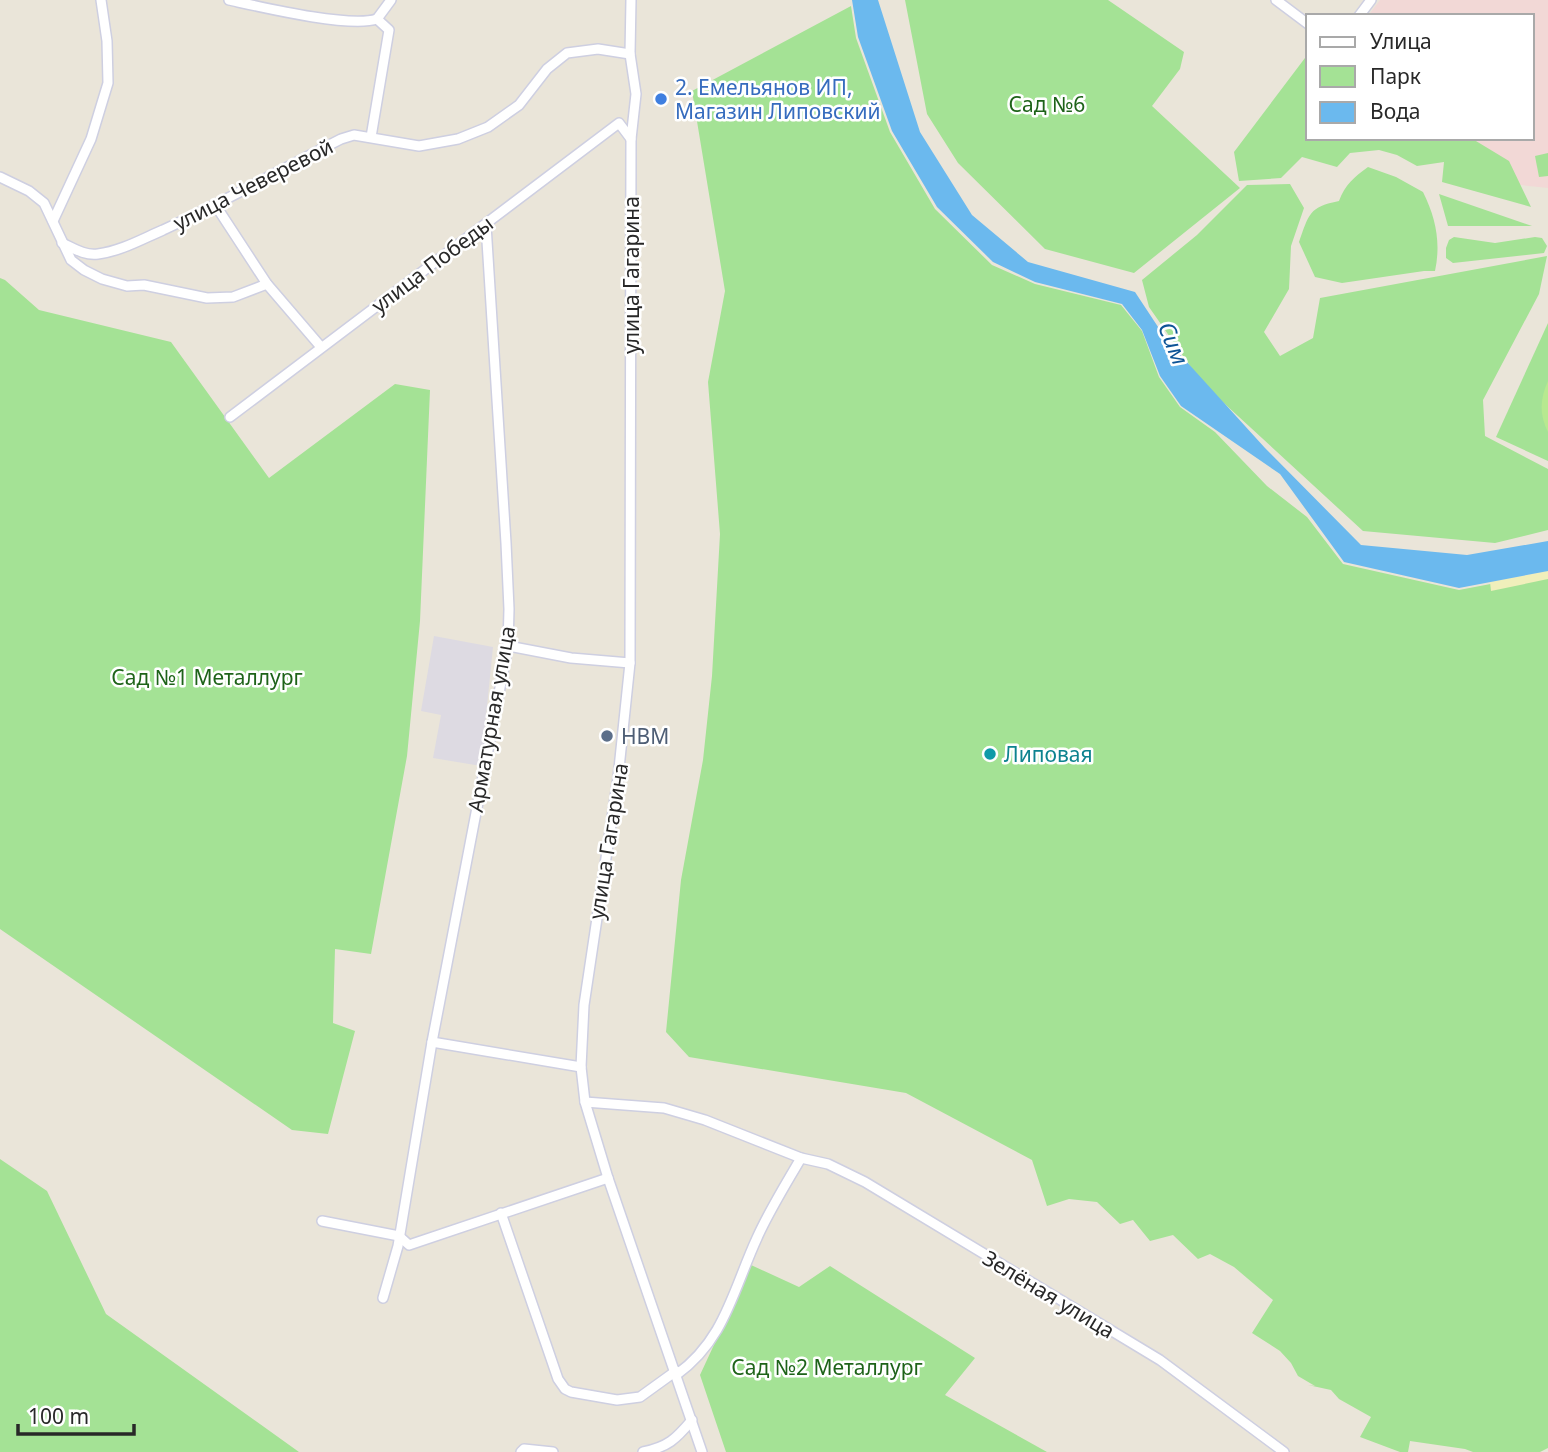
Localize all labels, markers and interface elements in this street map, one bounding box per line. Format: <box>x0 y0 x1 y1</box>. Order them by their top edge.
legend <box>1306 14 1534 140</box>
text: Улица <box>1370 27 1432 55</box>
text: Парк <box>1370 62 1421 90</box>
place label: 2. Емельянов ИП, Магазин Липовский <box>675 73 881 125</box>
park label: Сад №6 <box>1009 90 1085 118</box>
marker: 2. Емельянов ИП, Магазин Липовский <box>653 91 669 107</box>
text: Вода <box>1370 97 1420 125</box>
street label: улица Чеверевой <box>168 132 338 236</box>
street label: улица Гагарина <box>617 196 645 354</box>
street label: улица Победы <box>365 209 499 319</box>
water label: Сим <box>1151 317 1197 369</box>
street label: Арматурная улица <box>461 624 521 814</box>
park label: Сад №1 Металлург <box>111 663 303 691</box>
place label: НВМ <box>621 722 669 750</box>
marker: НВМ <box>599 728 615 744</box>
place label: Липовая <box>1004 740 1093 768</box>
marker: Липовая <box>982 746 998 762</box>
street label: улица Гагарина <box>582 761 634 921</box>
street label: Зелёная улица <box>978 1244 1120 1344</box>
park label: Сад №2 Металлург <box>731 1353 923 1381</box>
scale bar <box>18 1392 133 1436</box>
text: 100 m <box>28 1402 89 1430</box>

